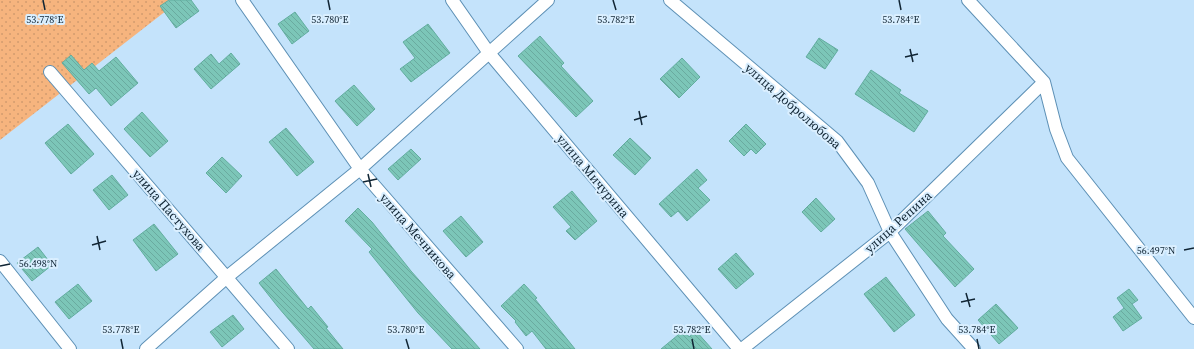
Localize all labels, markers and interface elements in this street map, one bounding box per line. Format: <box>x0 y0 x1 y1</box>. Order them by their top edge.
text: 53.778°E <box>26 13 64 26</box>
text: 53.780°E <box>311 13 349 26</box>
text: 53.782°E <box>597 13 635 26</box>
text: 53.784°E <box>882 13 920 26</box>
street label: улица Добролюбова <box>741 59 845 153</box>
street label: улица Мичурина <box>553 131 633 222</box>
street label: улица Пастухова <box>129 166 209 255</box>
street label: улица Репина <box>861 187 936 257</box>
street label: улица Мечникова <box>376 189 460 283</box>
text: 56.497°N <box>1137 244 1175 257</box>
text: 56.498°N <box>19 257 57 270</box>
text: 53.778°E <box>102 323 140 336</box>
text: 53.780°E <box>387 323 425 336</box>
text: 53.782°E <box>673 323 711 336</box>
text: 53.784°E <box>958 323 996 336</box>

